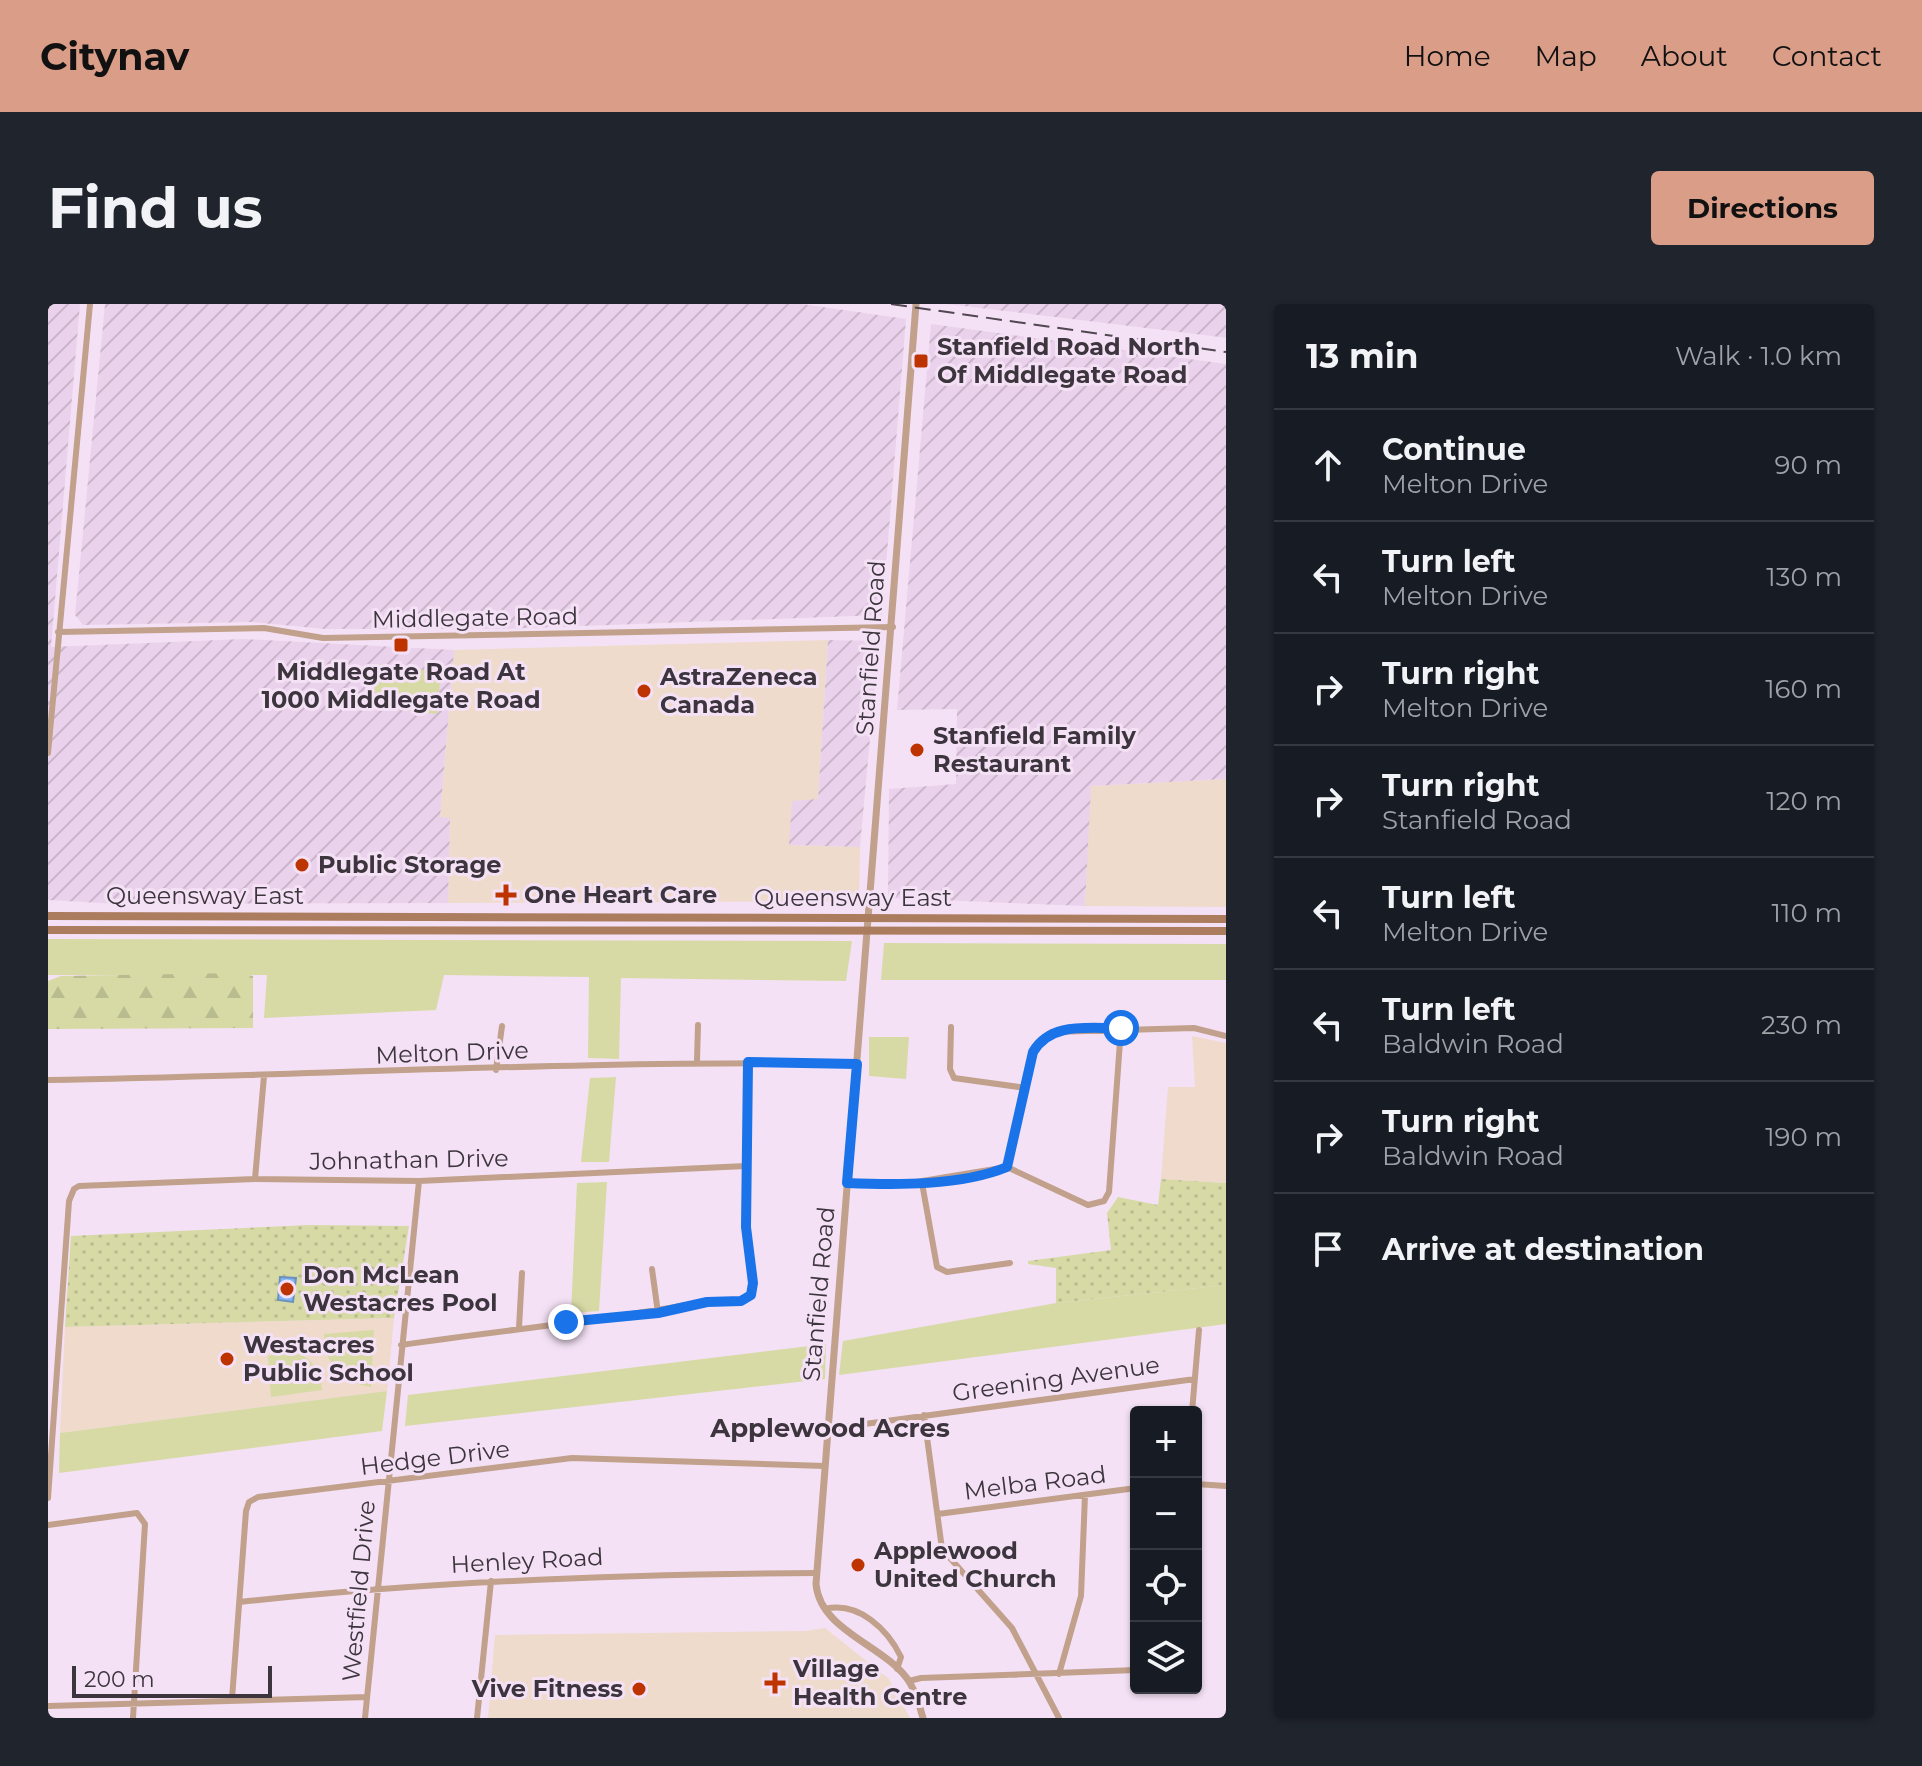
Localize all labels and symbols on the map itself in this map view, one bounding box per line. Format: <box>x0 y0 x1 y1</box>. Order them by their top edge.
place label: Stanfield Road North Of Middlegate Road <box>937 332 1200 389</box>
marker: Stanfield Road North Of Middlegate Road <box>912 352 930 370</box>
street label: Stanfield Road <box>850 560 891 736</box>
street label: Middlegate Road <box>372 601 578 634</box>
marker: Middlegate Road At 1000 Middlegate Road <box>392 636 410 654</box>
place label: Middlegate Road At 1000 Middlegate Road <box>261 657 541 714</box>
place label: AstraZeneca Canada <box>659 662 818 719</box>
marker: AstraZeneca Canada <box>635 682 653 700</box>
place label: Stanfield Family Restaurant <box>933 721 1136 778</box>
marker: Stanfield Family Restaurant <box>908 741 926 759</box>
place label: Public Storage <box>318 850 501 879</box>
marker: Public Storage <box>293 856 311 874</box>
place label: One Heart Care <box>524 880 717 909</box>
street label: Queensway East <box>106 881 304 910</box>
street label: Queensway East <box>754 883 952 912</box>
marker: One Heart Care <box>495 884 517 906</box>
route start <box>1103 1010 1139 1046</box>
street label: Melton Drive <box>375 1035 529 1070</box>
street label: Johnathan Drive <box>308 1143 509 1176</box>
street label: Stanfield Road <box>796 1205 841 1383</box>
place label: Don McLean Westacres Pool <box>303 1260 497 1317</box>
marker: Don McLean Westacres Pool <box>278 1280 296 1298</box>
route end <box>548 1304 584 1340</box>
place label: Westacres Public School <box>243 1330 414 1387</box>
marker: Westacres Public School <box>218 1350 236 1368</box>
street label: Greening Avenue <box>950 1350 1161 1407</box>
district label: Applewood Acres <box>709 1412 950 1444</box>
street label: Hedge Drive <box>359 1434 511 1481</box>
street label: Melba Road <box>962 1459 1108 1506</box>
street label: Westfield Drive <box>336 1499 381 1683</box>
place label: Applewood United Church <box>873 1536 1057 1593</box>
street label: Henley Road <box>450 1542 604 1579</box>
marker: Applewood United Church <box>849 1556 867 1574</box>
place label: Village Health Centre <box>792 1654 967 1711</box>
scale bar <box>72 1662 272 1698</box>
marker: Village Health Centre <box>764 1672 786 1694</box>
place label: Vive Fitness <box>471 1674 623 1703</box>
marker: Vive Fitness <box>630 1680 648 1698</box>

